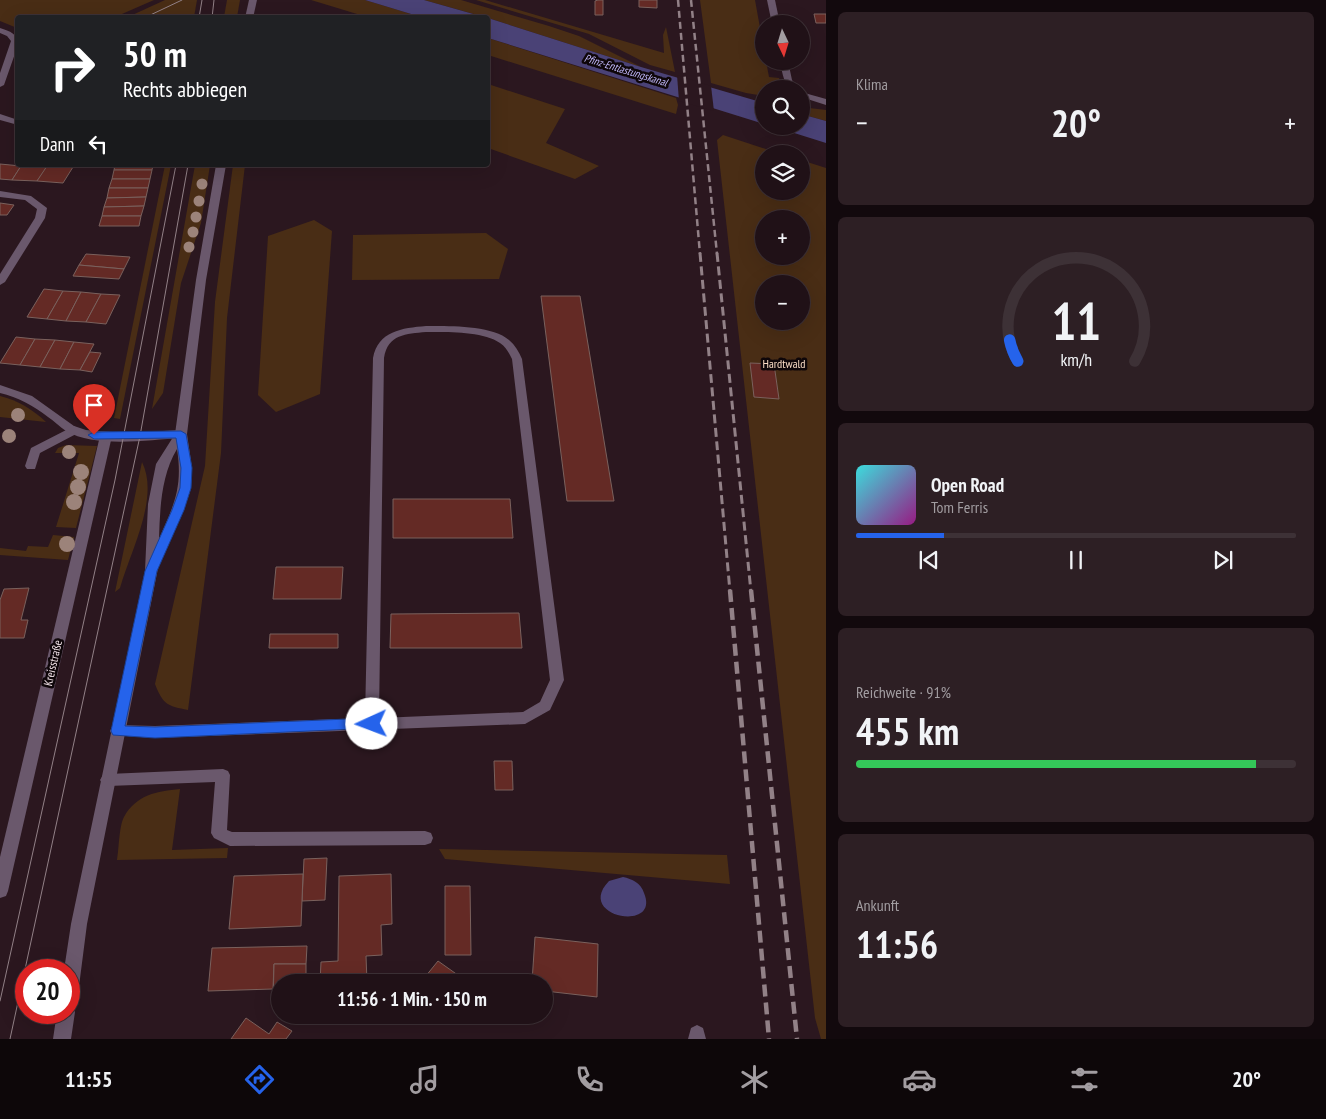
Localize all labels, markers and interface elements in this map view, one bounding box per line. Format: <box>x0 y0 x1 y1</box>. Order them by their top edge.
north arrow <box>755 15 810 70</box>
map controls <box>755 15 810 330</box>
text: 50 m <box>123 31 187 77</box>
icon: right <box>40 35 105 100</box>
water label: Pfinz-Entlastungskanal <box>583 51 671 90</box>
text: Klima <box>856 74 888 94</box>
text: Rechts abbiegen <box>123 75 247 103</box>
button: search <box>755 80 810 135</box>
text: 20° <box>1051 98 1101 147</box>
text: − <box>856 104 868 141</box>
text: + <box>1284 104 1296 141</box>
icon: left <box>84 130 112 158</box>
text: Dann <box>40 132 74 156</box>
button: layers <box>755 145 810 200</box>
button: + <box>755 210 810 265</box>
button: − <box>755 275 810 330</box>
text: 11 <box>1051 287 1101 354</box>
text: km/h <box>1060 348 1092 371</box>
park label: Hardtwald <box>763 356 805 371</box>
pin <box>73 384 115 435</box>
icon: arrive <box>80 391 108 419</box>
text: Open Road <box>931 473 1004 497</box>
text: Tom Ferris <box>931 497 988 517</box>
icon: previous <box>915 546 943 574</box>
icon: pause <box>1062 546 1090 574</box>
icon: next <box>1209 546 1237 574</box>
street label: Kreisstraße <box>40 638 65 687</box>
text: Reichweite · 91% <box>856 682 951 702</box>
position arrow <box>345 697 397 749</box>
text: 455 km <box>856 706 959 755</box>
text: Ankunft <box>856 895 899 915</box>
text: 11:56 <box>856 919 938 968</box>
speed limit sign: 20 <box>15 959 80 1024</box>
text: 11:56 · 1 Min. · 150 m <box>337 987 487 1011</box>
icon: directions <box>242 1062 277 1097</box>
icon: music <box>407 1062 442 1097</box>
icon: phone <box>572 1062 607 1097</box>
icon: climate <box>737 1062 772 1097</box>
icon: car <box>902 1062 937 1097</box>
icon: filters <box>1067 1062 1102 1097</box>
text: 11:55 <box>65 1065 113 1093</box>
text: 20° <box>1232 1065 1261 1093</box>

